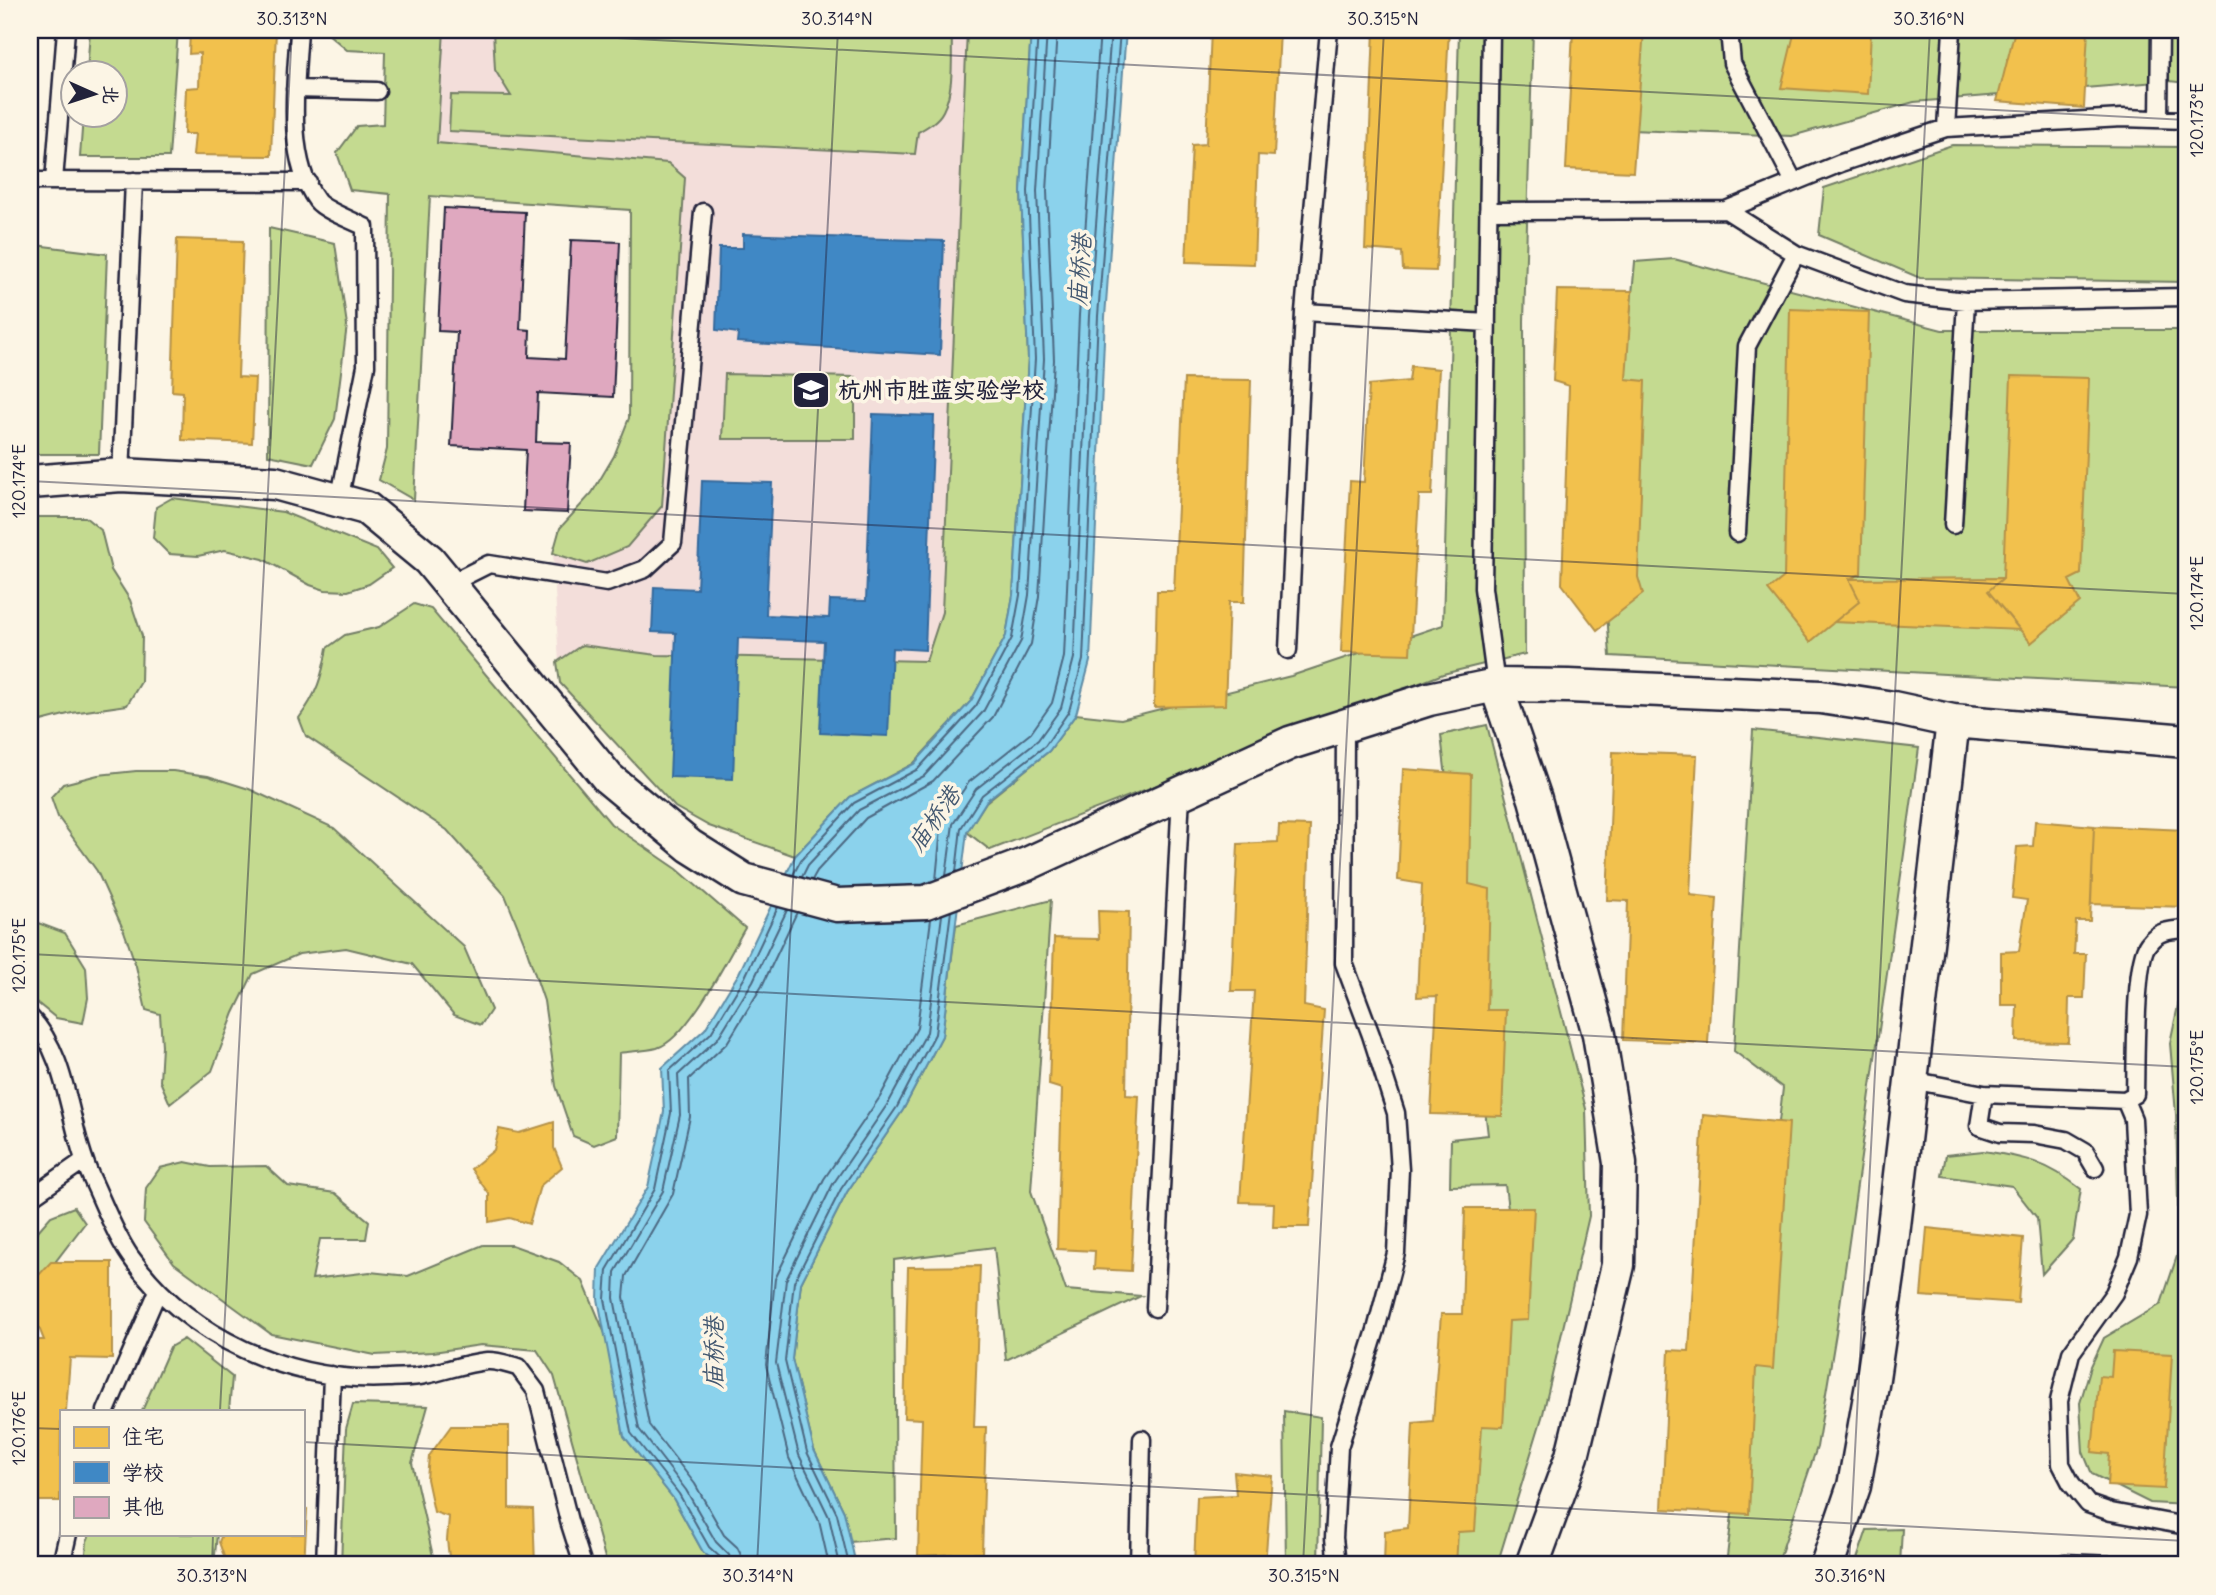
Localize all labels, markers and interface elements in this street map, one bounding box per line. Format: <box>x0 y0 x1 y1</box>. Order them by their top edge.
text: 30.313°N <box>256 7 328 30</box>
text: 30.314°N <box>801 7 873 30</box>
text: 30.315°N <box>1347 7 1419 30</box>
text: 30.316°N <box>1893 7 1965 30</box>
north arrow <box>60 60 130 130</box>
text: 120.173°E <box>2185 83 2208 157</box>
text: 北 <box>98 85 123 105</box>
water label: 庙桥港 <box>1062 231 1097 307</box>
school or university icon: 杭州市胜蓝实验学校 <box>790 369 832 411</box>
place label: 杭州市胜蓝实验学校 <box>838 375 1045 404</box>
text: 120.174°E <box>7 444 30 518</box>
text: 120.174°E <box>2185 556 2208 630</box>
water label: 庙桥港 <box>900 779 967 857</box>
text: 120.175°E <box>7 918 30 992</box>
text: 120.175°E <box>2185 1030 2208 1104</box>
water label: 庙桥港 <box>698 1315 728 1389</box>
text: 120.176°E <box>7 1391 30 1465</box>
legend <box>60 1410 304 1536</box>
text: 住宅 <box>122 1423 164 1450</box>
text: 学校 <box>122 1459 164 1486</box>
text: 其他 <box>122 1493 164 1520</box>
text: 30.313°N <box>176 1564 248 1587</box>
text: 30.314°N <box>722 1564 794 1587</box>
text: 30.315°N <box>1268 1564 1340 1587</box>
text: 30.316°N <box>1814 1564 1886 1587</box>

